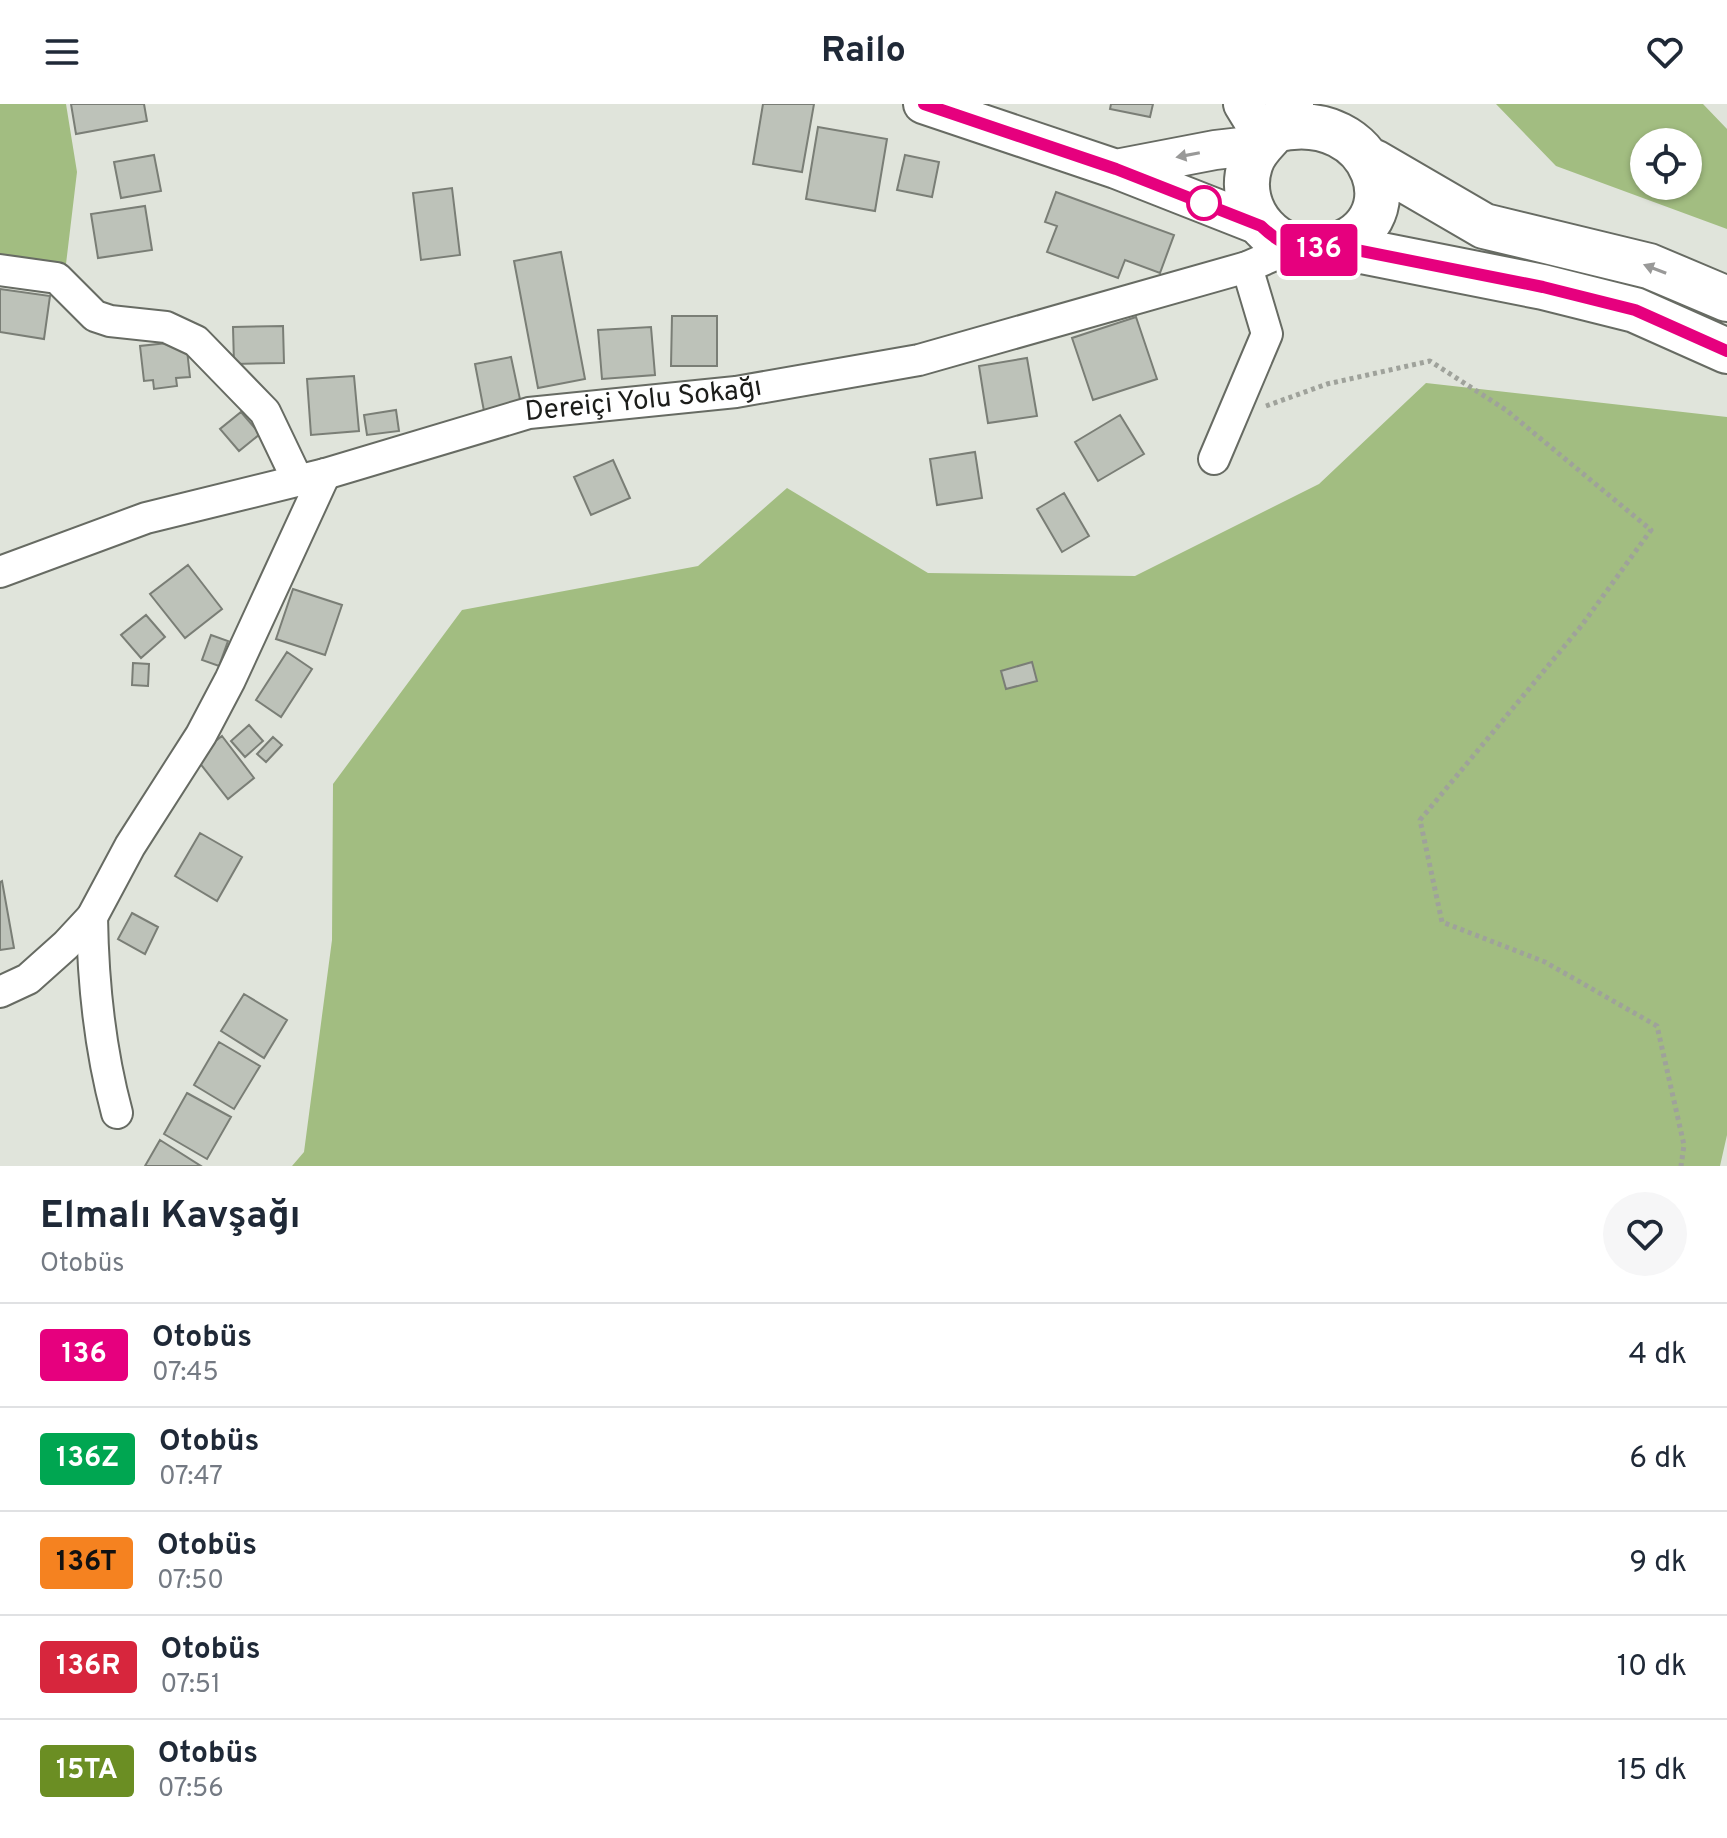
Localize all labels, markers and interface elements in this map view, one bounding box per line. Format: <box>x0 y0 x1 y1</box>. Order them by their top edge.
text: Railo <box>821 29 906 75</box>
icon: menu <box>40 30 84 74</box>
icon: heart <box>1643 30 1687 74</box>
map controls <box>1630 128 1702 200</box>
button: locate <box>1630 128 1702 200</box>
one-way arrow <box>1175 150 1200 162</box>
unlabelled marker <box>1187 186 1221 220</box>
line badge: 136 <box>1273 224 1365 276</box>
text: 136 <box>1296 232 1342 268</box>
one-way arrow <box>1643 262 1667 275</box>
street label: Dereiçi Yolu Sokağı <box>523 370 765 431</box>
button: heart <box>1603 1192 1687 1276</box>
text: Elmalı Kavşağı <box>40 1193 300 1242</box>
text: Otobüs <box>40 1248 125 1281</box>
text: Otobüs <box>152 1320 252 1357</box>
text: 136 <box>61 1337 107 1373</box>
text: 4 dk <box>1629 1337 1687 1374</box>
text: 07:45 <box>152 1357 219 1390</box>
text: Otobüs <box>159 1424 259 1461</box>
text: 136Z <box>56 1441 119 1477</box>
text: 6 dk <box>1629 1441 1687 1478</box>
text: 07:47 <box>159 1461 223 1494</box>
text: Otobüs <box>157 1528 257 1565</box>
text: 136T <box>56 1545 117 1581</box>
text: 9 dk <box>1629 1545 1687 1582</box>
text: 07:50 <box>157 1565 224 1598</box>
text: Otobüs <box>161 1632 261 1669</box>
text: 136R <box>56 1649 121 1685</box>
text: 10 dk <box>1617 1649 1687 1686</box>
text: 07:51 <box>161 1669 221 1702</box>
text: Otobüs <box>158 1736 258 1773</box>
text: 15TA <box>56 1753 118 1789</box>
text: 15 dk <box>1617 1753 1687 1790</box>
text: 07:56 <box>158 1773 224 1806</box>

